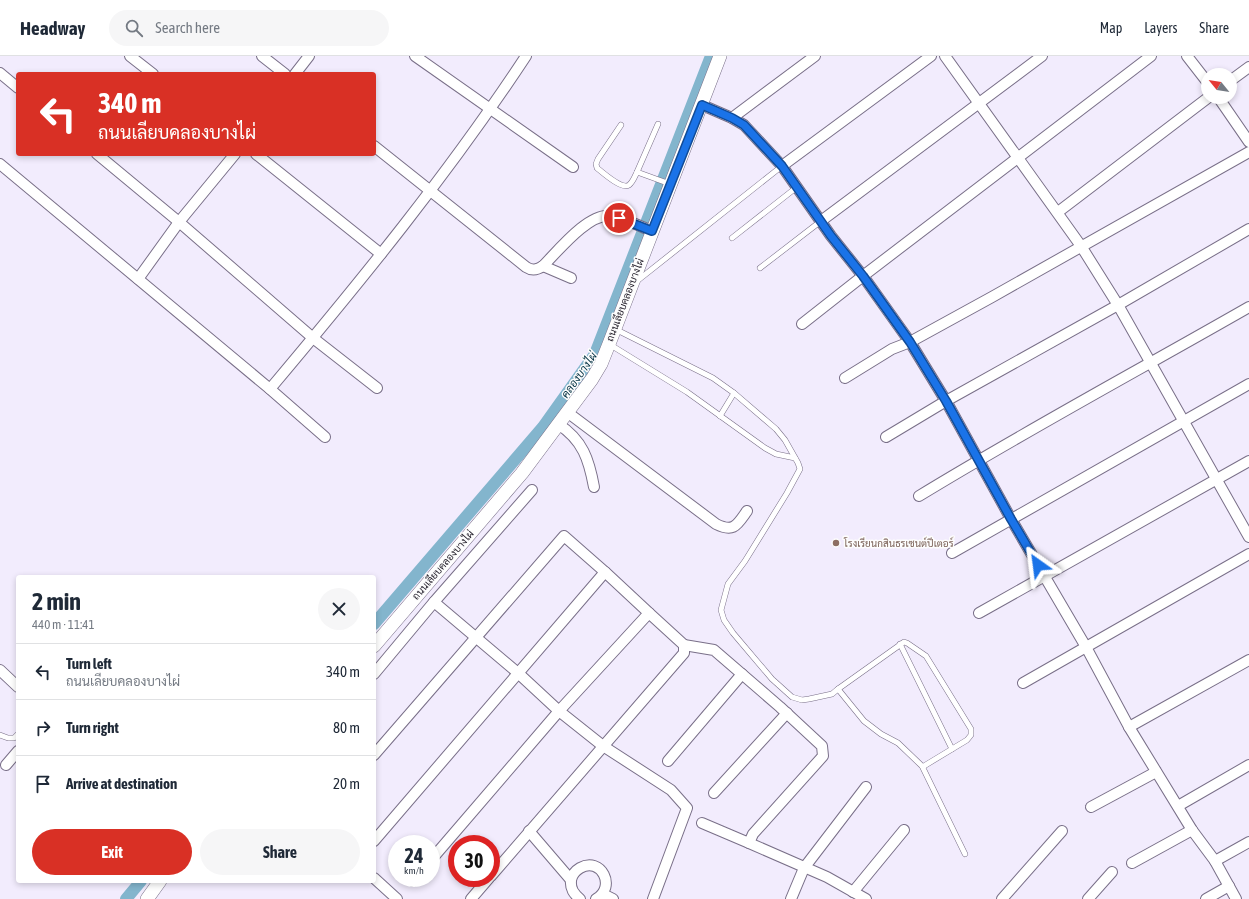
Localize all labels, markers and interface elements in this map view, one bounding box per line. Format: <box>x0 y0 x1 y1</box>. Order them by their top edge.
search box <box>109 10 389 46</box>
text: Headway <box>20 17 85 39</box>
icon: search <box>123 17 145 39</box>
text: Search here <box>155 19 220 36</box>
text: Map <box>1100 20 1122 36</box>
text: Layers <box>1144 20 1177 36</box>
text: Share <box>1199 20 1229 36</box>
north arrow <box>1201 68 1237 104</box>
map controls <box>1201 68 1237 104</box>
text: 340 m <box>98 87 161 119</box>
icon: left <box>32 88 84 140</box>
text: ถนนเลียบคลองบางไผ่ <box>98 122 256 143</box>
pin <box>602 201 636 235</box>
icon: arrive <box>608 207 630 229</box>
street label: ถนนเลียบคลองบางไผ่ <box>603 257 646 343</box>
water label: คลองบางไผ่ <box>557 348 600 400</box>
street label: ถนนเลียบคลองบางไผ่ <box>409 528 476 602</box>
place label: โรงเรียนกสินธรเซนต์ปีเตอร์ <box>843 536 954 549</box>
marker: โรงเรียนกสินธรเซนต์ปีเตอร์ <box>831 538 841 548</box>
position arrow <box>1017 544 1059 586</box>
text: 2 min <box>32 588 81 615</box>
button: close <box>318 588 360 630</box>
text: 440 m · 11:41 <box>32 617 95 632</box>
text: Turn left <box>66 655 112 672</box>
icon: left <box>32 661 54 683</box>
text: 340 m <box>326 663 360 680</box>
text: ถนนเลียบคลองบางไผ่ <box>66 674 180 689</box>
icon: right <box>32 717 54 739</box>
text: Turn right <box>66 719 119 736</box>
text: 80 m <box>333 719 360 736</box>
icon: arrive <box>32 773 54 795</box>
text: Arrive at destination <box>66 775 177 792</box>
text: 20 m <box>333 775 360 792</box>
button: Exit <box>32 829 192 875</box>
button: Share <box>200 829 360 875</box>
speed limit sign: 30 <box>448 835 500 887</box>
text: 24 <box>405 844 423 867</box>
text: km/h <box>404 865 424 876</box>

